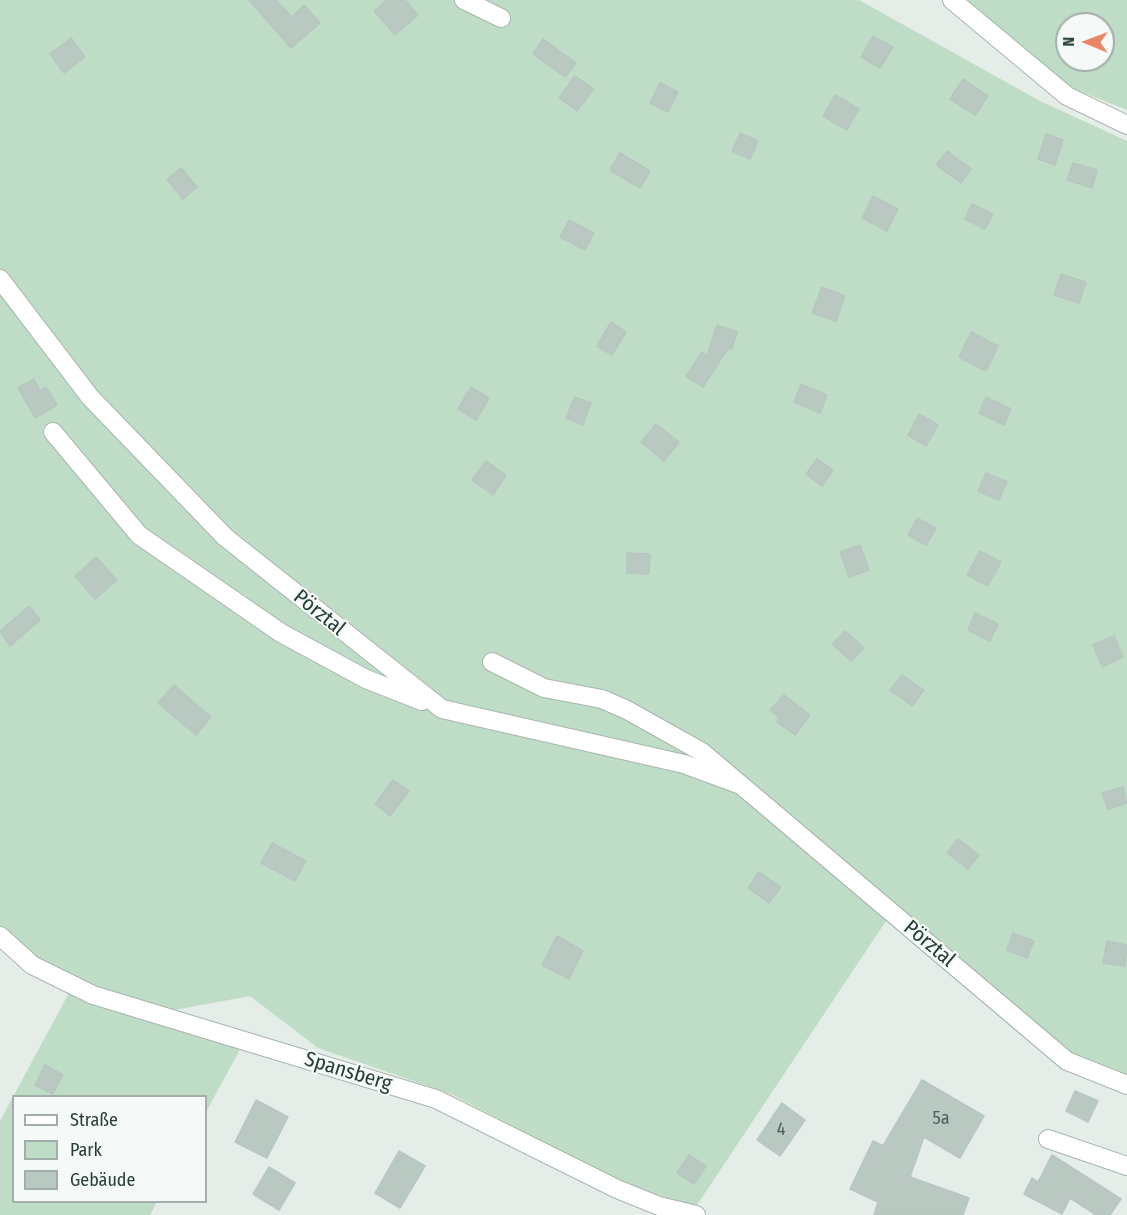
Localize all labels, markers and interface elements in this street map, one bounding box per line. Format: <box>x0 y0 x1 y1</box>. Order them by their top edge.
north arrow <box>1055 12 1115 72</box>
text: N <box>1059 37 1078 47</box>
street label: Pörztal <box>288 585 350 641</box>
street label: Pörztal <box>898 915 960 973</box>
street label: Spansberg <box>301 1047 395 1097</box>
legend <box>12 1095 207 1203</box>
house number: 5a <box>932 1108 950 1130</box>
text: Straße <box>70 1109 118 1131</box>
house number: 4 <box>777 1119 785 1141</box>
text: Park <box>70 1139 102 1161</box>
text: Gebäude <box>70 1169 135 1191</box>

